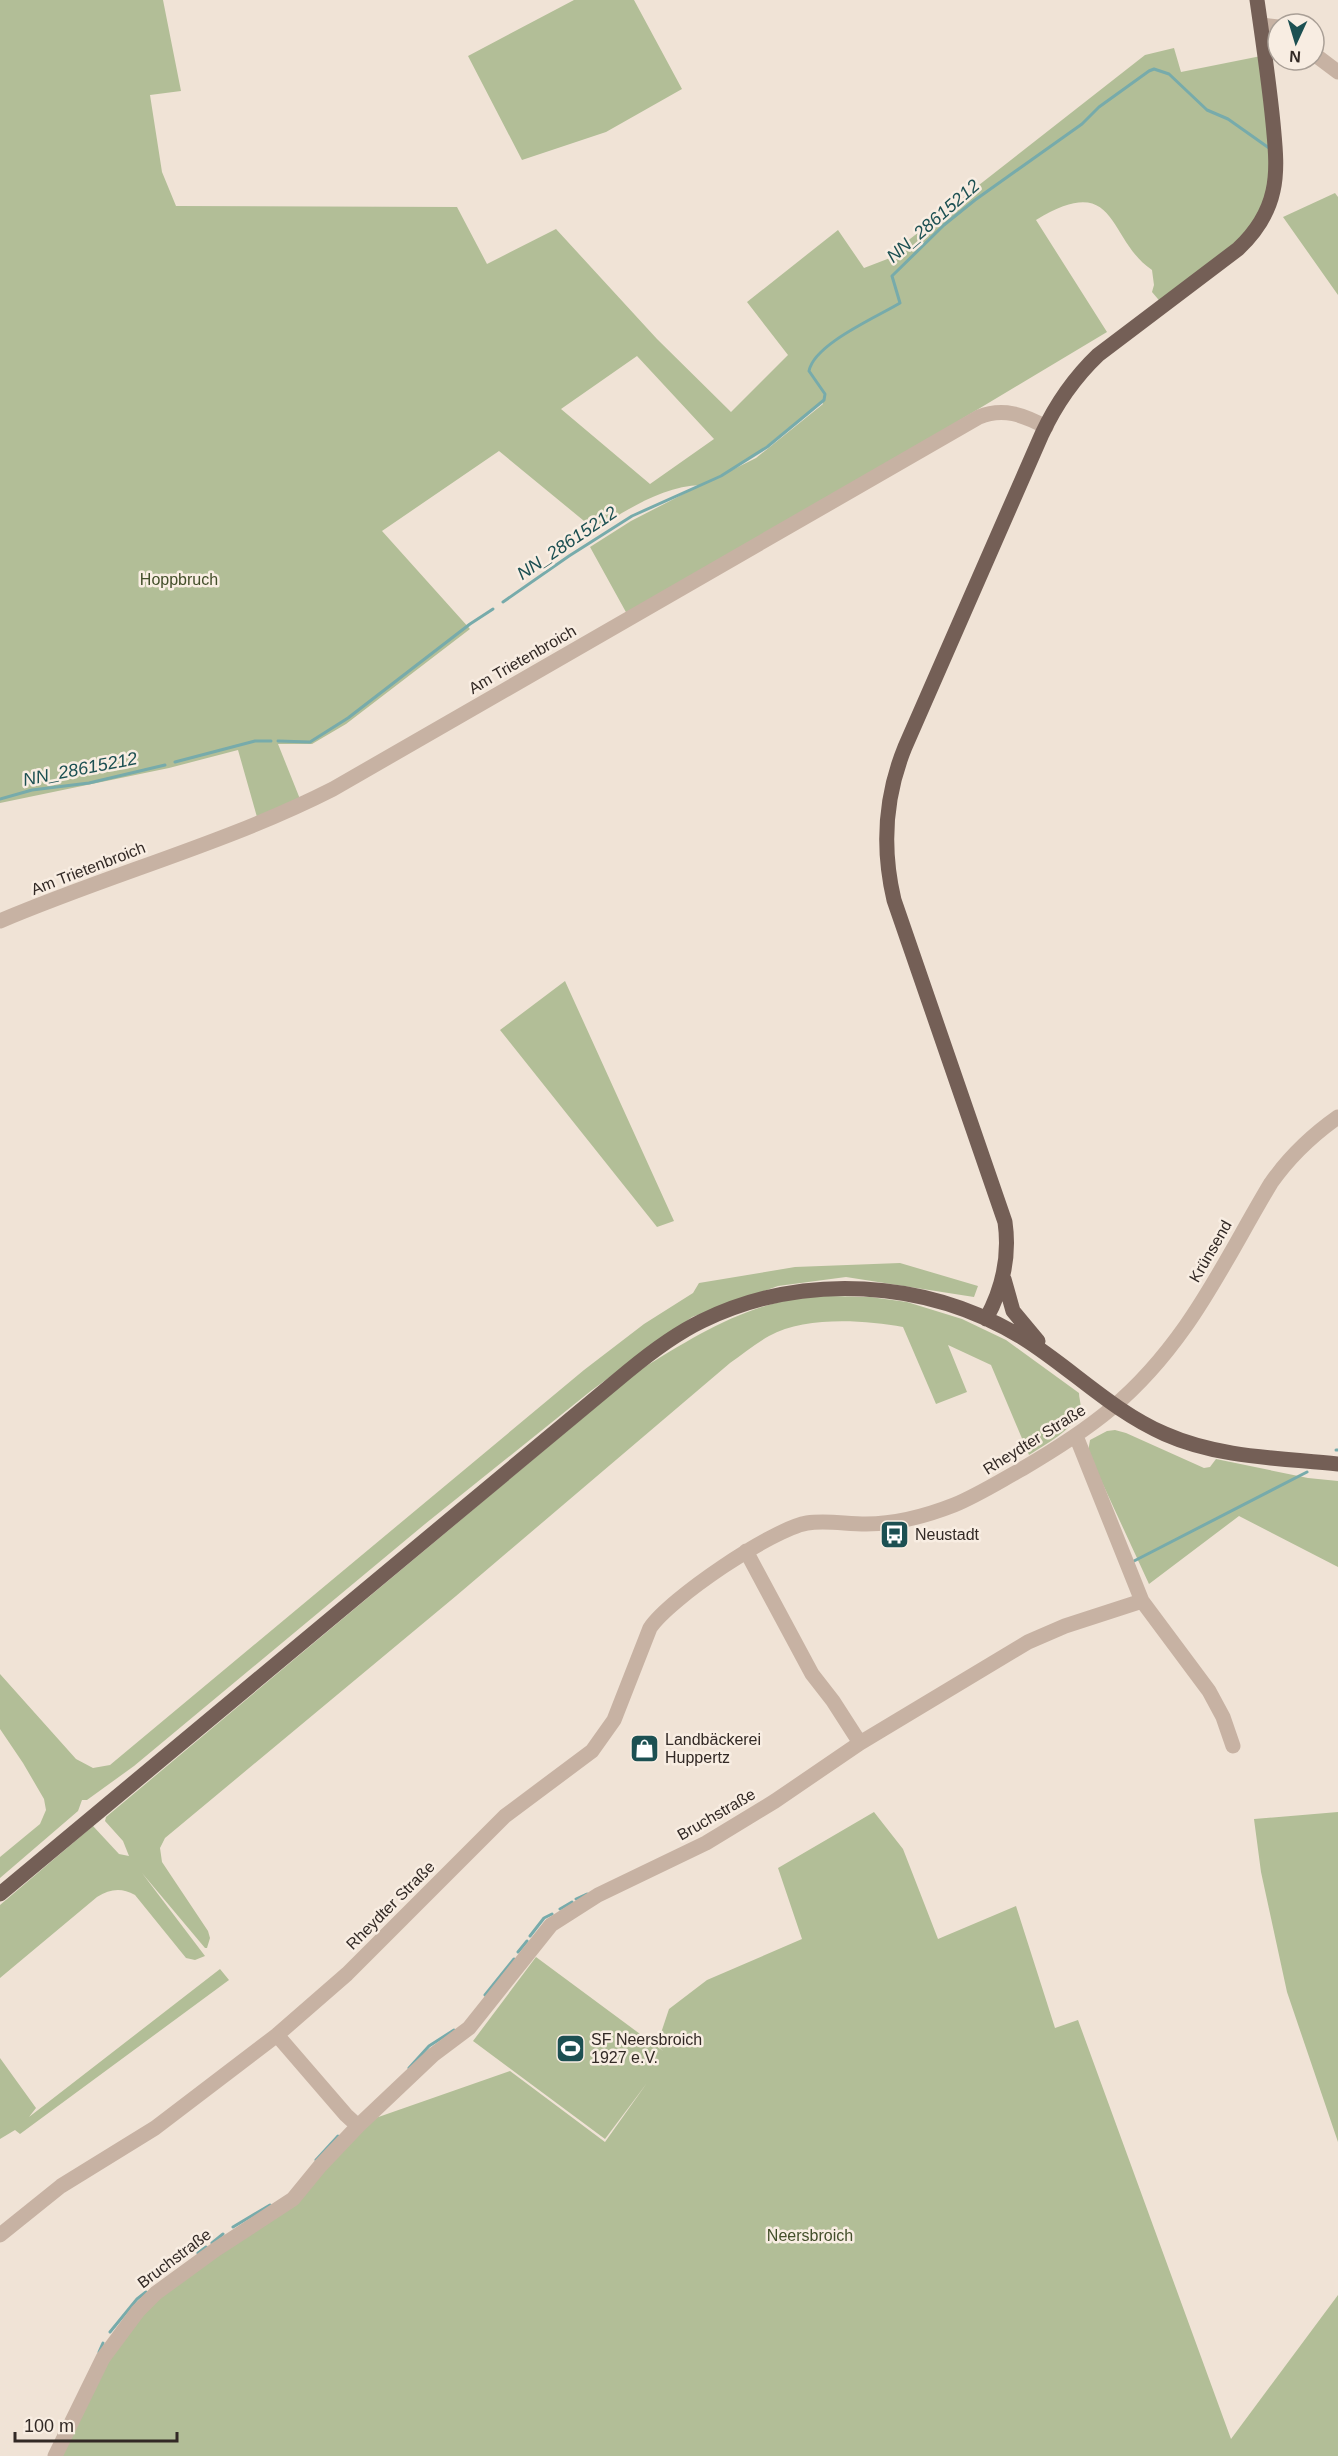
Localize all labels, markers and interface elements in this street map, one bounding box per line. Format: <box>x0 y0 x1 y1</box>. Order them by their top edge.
north arrow <box>1266 12 1326 72</box>
text: N <box>1289 48 1301 65</box>
water label: NN_28615212 <box>883 175 983 267</box>
water label: NN_28615212 <box>513 502 621 584</box>
park label: Hoppbruch <box>140 571 218 588</box>
street label: Am Trietenbroich <box>466 622 579 697</box>
water label: NN_28615212 <box>21 748 139 790</box>
street label: Am Trietenbroich <box>29 839 148 898</box>
street label: Krünsend <box>1186 1217 1235 1285</box>
street label: Rheydter Straße <box>980 1401 1089 1478</box>
bus stop icon: Neustadt <box>878 1518 910 1550</box>
place label: Neustadt <box>915 1526 980 1543</box>
place label: Landbäckerei Huppertz <box>665 1731 761 1766</box>
shop icon: Landbäckerei Huppertz <box>628 1732 660 1764</box>
street label: Bruchstraße <box>674 1785 758 1844</box>
street label: Rheydter Straße <box>343 1858 438 1953</box>
place label: SF Neersbroich 1927 e.V. <box>591 2031 702 2066</box>
sports icon: SF Neersbroich 1927 e.V. <box>554 2032 586 2064</box>
street label: Bruchstraße <box>134 2225 214 2291</box>
park label: Neersbroich <box>767 2227 853 2244</box>
scale bar <box>15 2405 177 2443</box>
text: 100 m <box>24 2416 74 2436</box>

